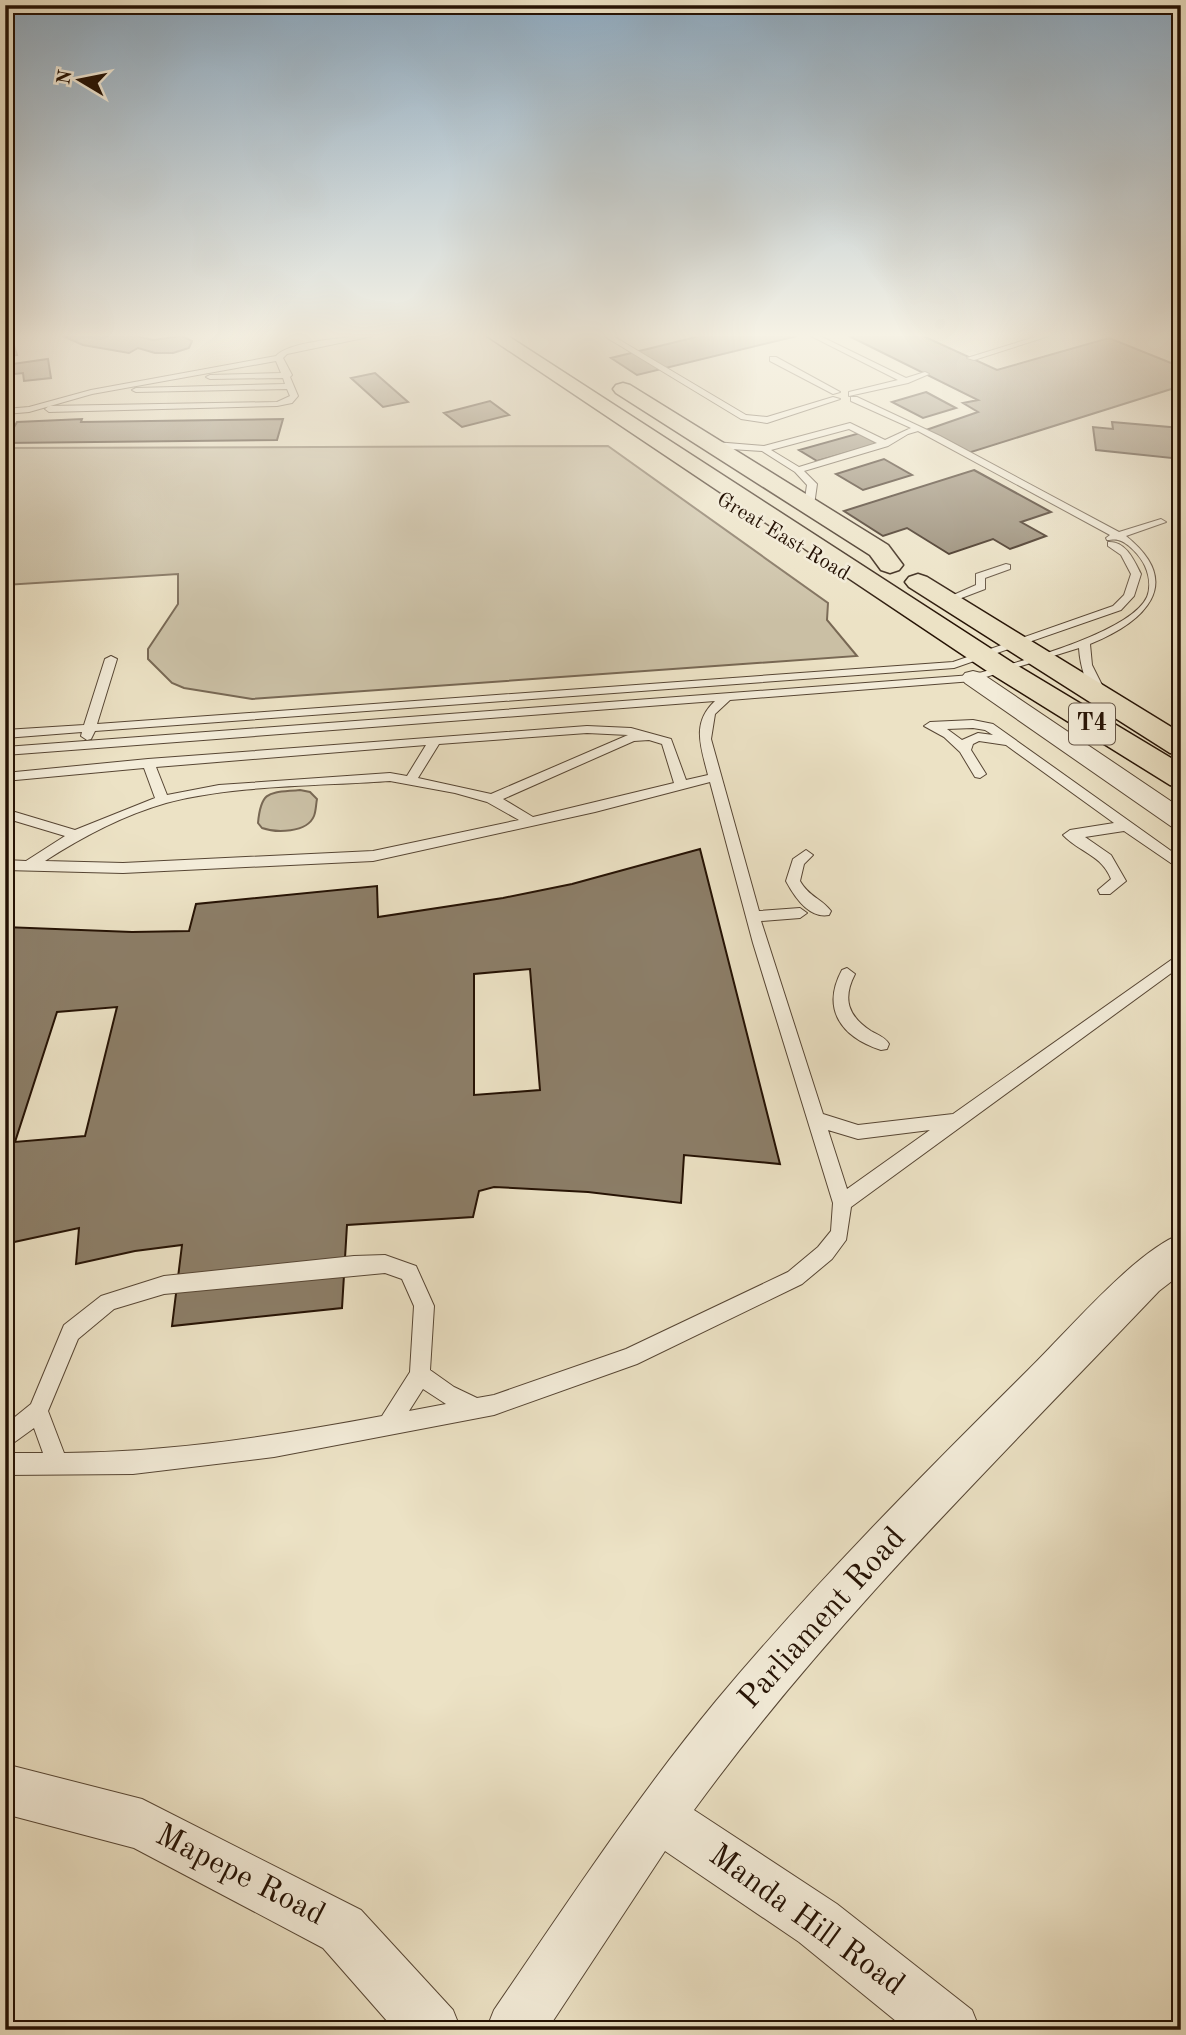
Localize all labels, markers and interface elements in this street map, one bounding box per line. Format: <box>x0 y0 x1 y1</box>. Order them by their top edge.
north arrow <box>46 46 116 116</box>
text: N <box>55 68 76 86</box>
street label: Great East Road <box>713 489 853 585</box>
road number: T4 <box>1069 704 1115 744</box>
street label: Parliament Road <box>734 1522 912 1716</box>
street label: Mapepe Road <box>150 1820 330 1932</box>
street label: Manda Hill Road <box>702 1840 910 2002</box>

